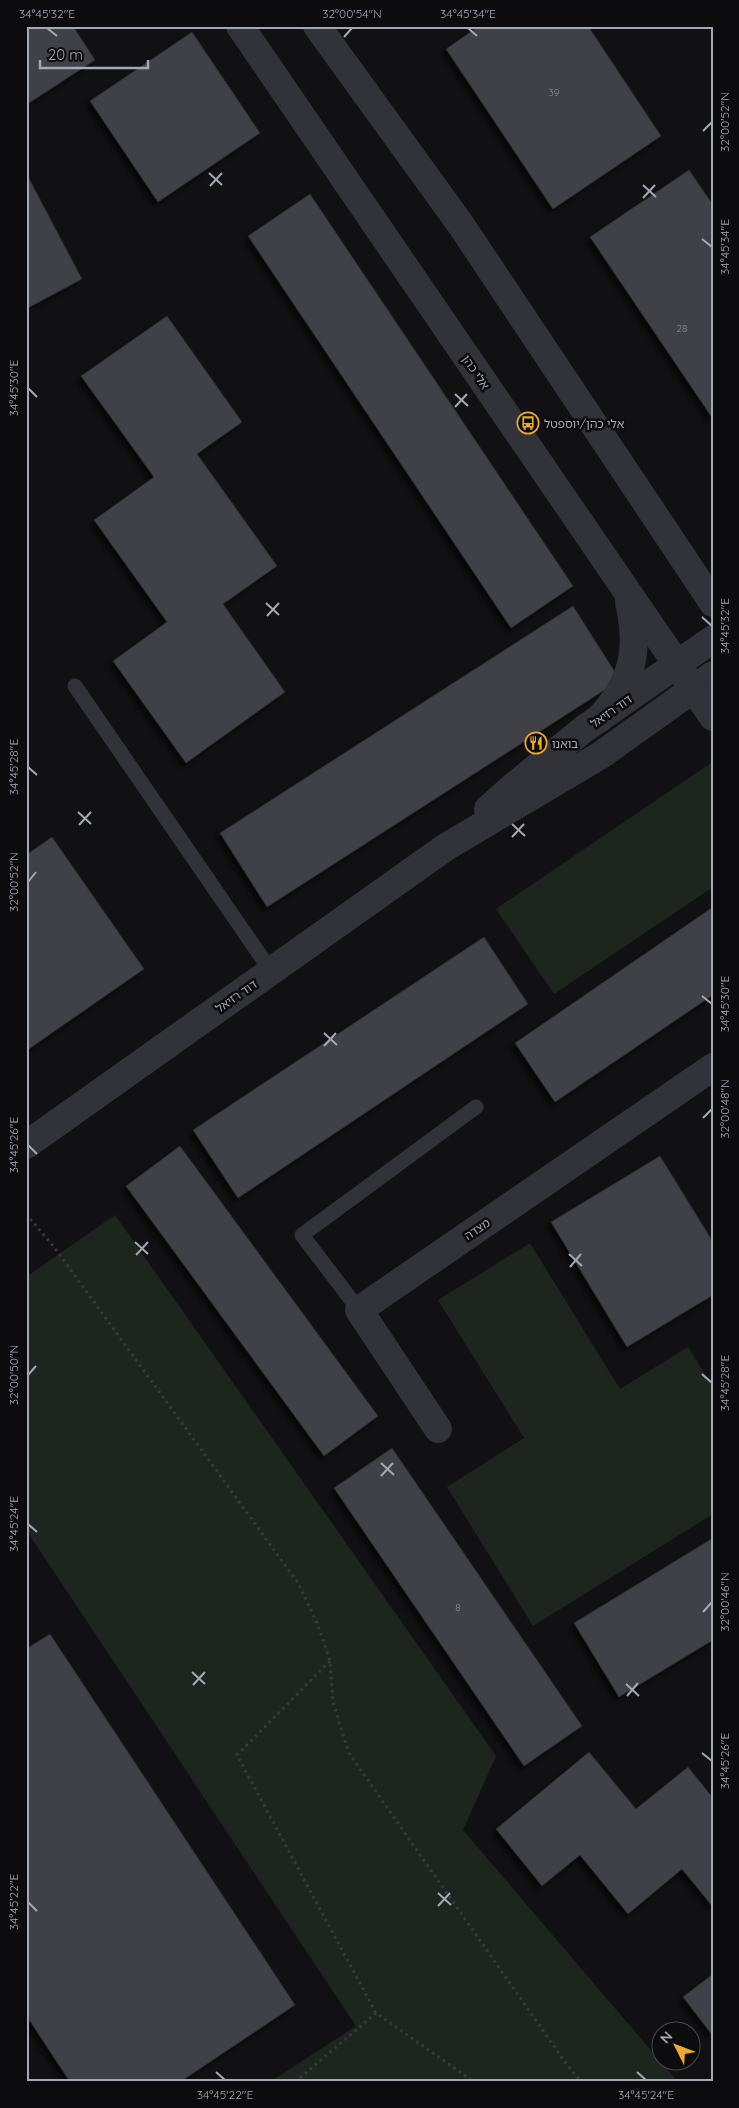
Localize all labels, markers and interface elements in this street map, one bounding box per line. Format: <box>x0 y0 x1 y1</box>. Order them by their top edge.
text: 34°45'32"E <box>19 6 75 21</box>
text: 32°00'54"N <box>322 6 382 21</box>
text: 34°45'34"E <box>440 6 496 21</box>
scale bar <box>40 38 148 70</box>
text: 20 m <box>48 45 83 64</box>
house number: 39 <box>549 86 560 99</box>
text: 32°00'52"N <box>717 92 732 152</box>
text: 34°45'34"E <box>717 219 732 275</box>
house number: 28 <box>677 322 687 335</box>
street label: אלי כהן <box>459 352 493 392</box>
text: 34°45'30"E <box>6 359 21 416</box>
bus stop icon: אלי כהן/יוספטל <box>516 411 540 435</box>
place label: אלי כהן/יוספטל <box>544 416 625 431</box>
text: 34°45'32"E <box>717 598 732 654</box>
street label: דוד רזיאל <box>587 691 635 731</box>
restaurant icon: בואנו <box>524 731 548 755</box>
place label: בואנו <box>552 736 578 751</box>
text: 34°45'28"E <box>6 739 21 795</box>
text: 32°00'52"N <box>6 852 21 912</box>
text: 34°45'30"E <box>717 975 732 1032</box>
street label: דוד רזיאל <box>212 976 260 1016</box>
text: 32°00'48"N <box>717 1079 732 1139</box>
text: 34°45'26"E <box>6 1117 21 1173</box>
street label: מצדה <box>461 1215 493 1243</box>
text: 32°00'50"N <box>6 1345 21 1405</box>
text: 34°45'28"E <box>717 1355 732 1411</box>
text: 34°45'24"E <box>6 1496 21 1552</box>
text: 32°00'46"N <box>717 1572 732 1632</box>
house number: 8 <box>455 1601 461 1614</box>
text: 34°45'26"E <box>717 1733 732 1789</box>
text: 34°45'22"E <box>6 1874 21 1930</box>
north arrow <box>652 2020 702 2070</box>
text: N <box>656 2027 676 2047</box>
text: 34°45'22"E <box>197 2087 253 2102</box>
text: 34°45'24"E <box>618 2087 674 2102</box>

